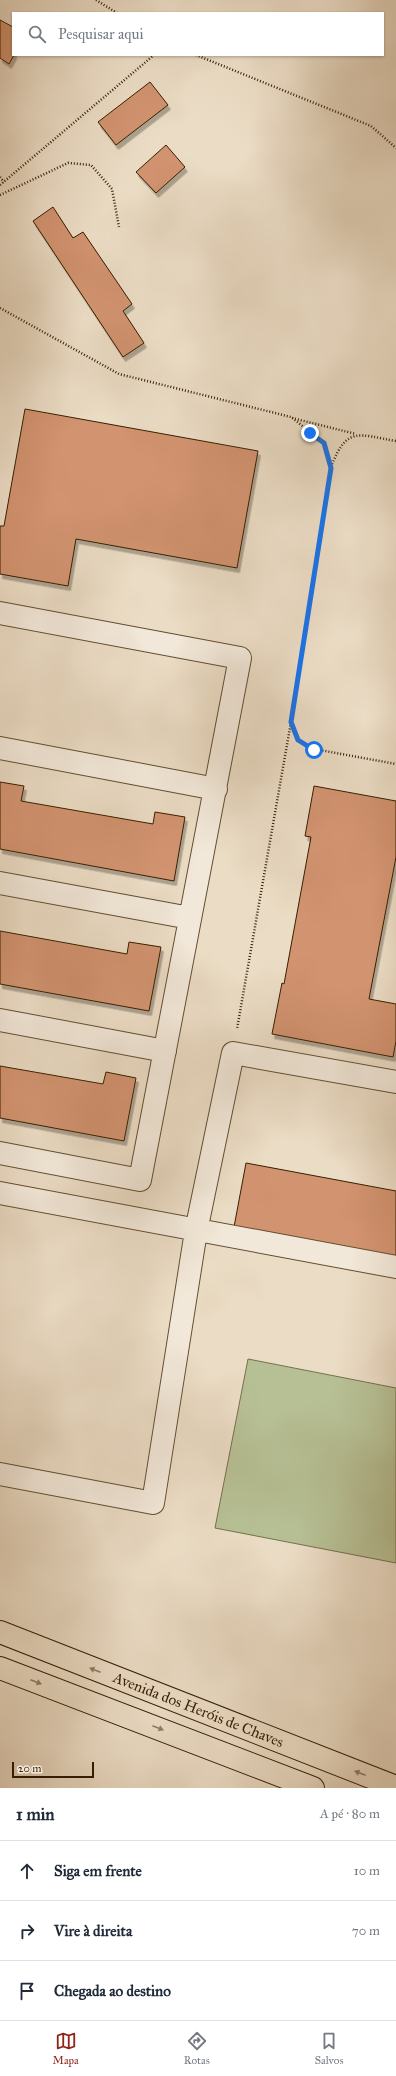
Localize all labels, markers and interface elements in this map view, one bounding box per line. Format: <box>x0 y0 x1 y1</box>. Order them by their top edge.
search box <box>12 12 384 56</box>
icon: search <box>26 23 48 45</box>
text: Pesquisar aqui <box>58 25 144 43</box>
route end <box>301 424 319 442</box>
route start <box>305 741 323 759</box>
one-way arrow <box>89 1666 101 1672</box>
street label: Avenida dos Heróis de Chaves <box>110 1668 286 1751</box>
one-way arrow <box>31 1679 43 1685</box>
one-way arrow <box>152 1726 164 1732</box>
scale bar <box>12 1760 94 1779</box>
text: 20 m <box>18 1762 41 1775</box>
one-way arrow <box>353 1769 365 1775</box>
text: 1 min <box>16 1804 55 1825</box>
text: A pé · 80 m <box>320 1806 380 1822</box>
icon: ahead <box>16 1860 38 1882</box>
text: Siga em frente <box>54 1862 142 1880</box>
text: 10 m <box>354 1863 380 1879</box>
icon: right <box>16 1920 38 1942</box>
text: Vire à direita <box>54 1922 132 1940</box>
text: 70 m <box>352 1923 380 1939</box>
icon: arrive <box>16 1980 38 2002</box>
text: Chegada ao destino <box>54 1982 171 2000</box>
tab: Mapa <box>53 2030 79 2067</box>
tab: Rotas <box>184 2030 210 2067</box>
tab: Salvos <box>315 2030 343 2067</box>

